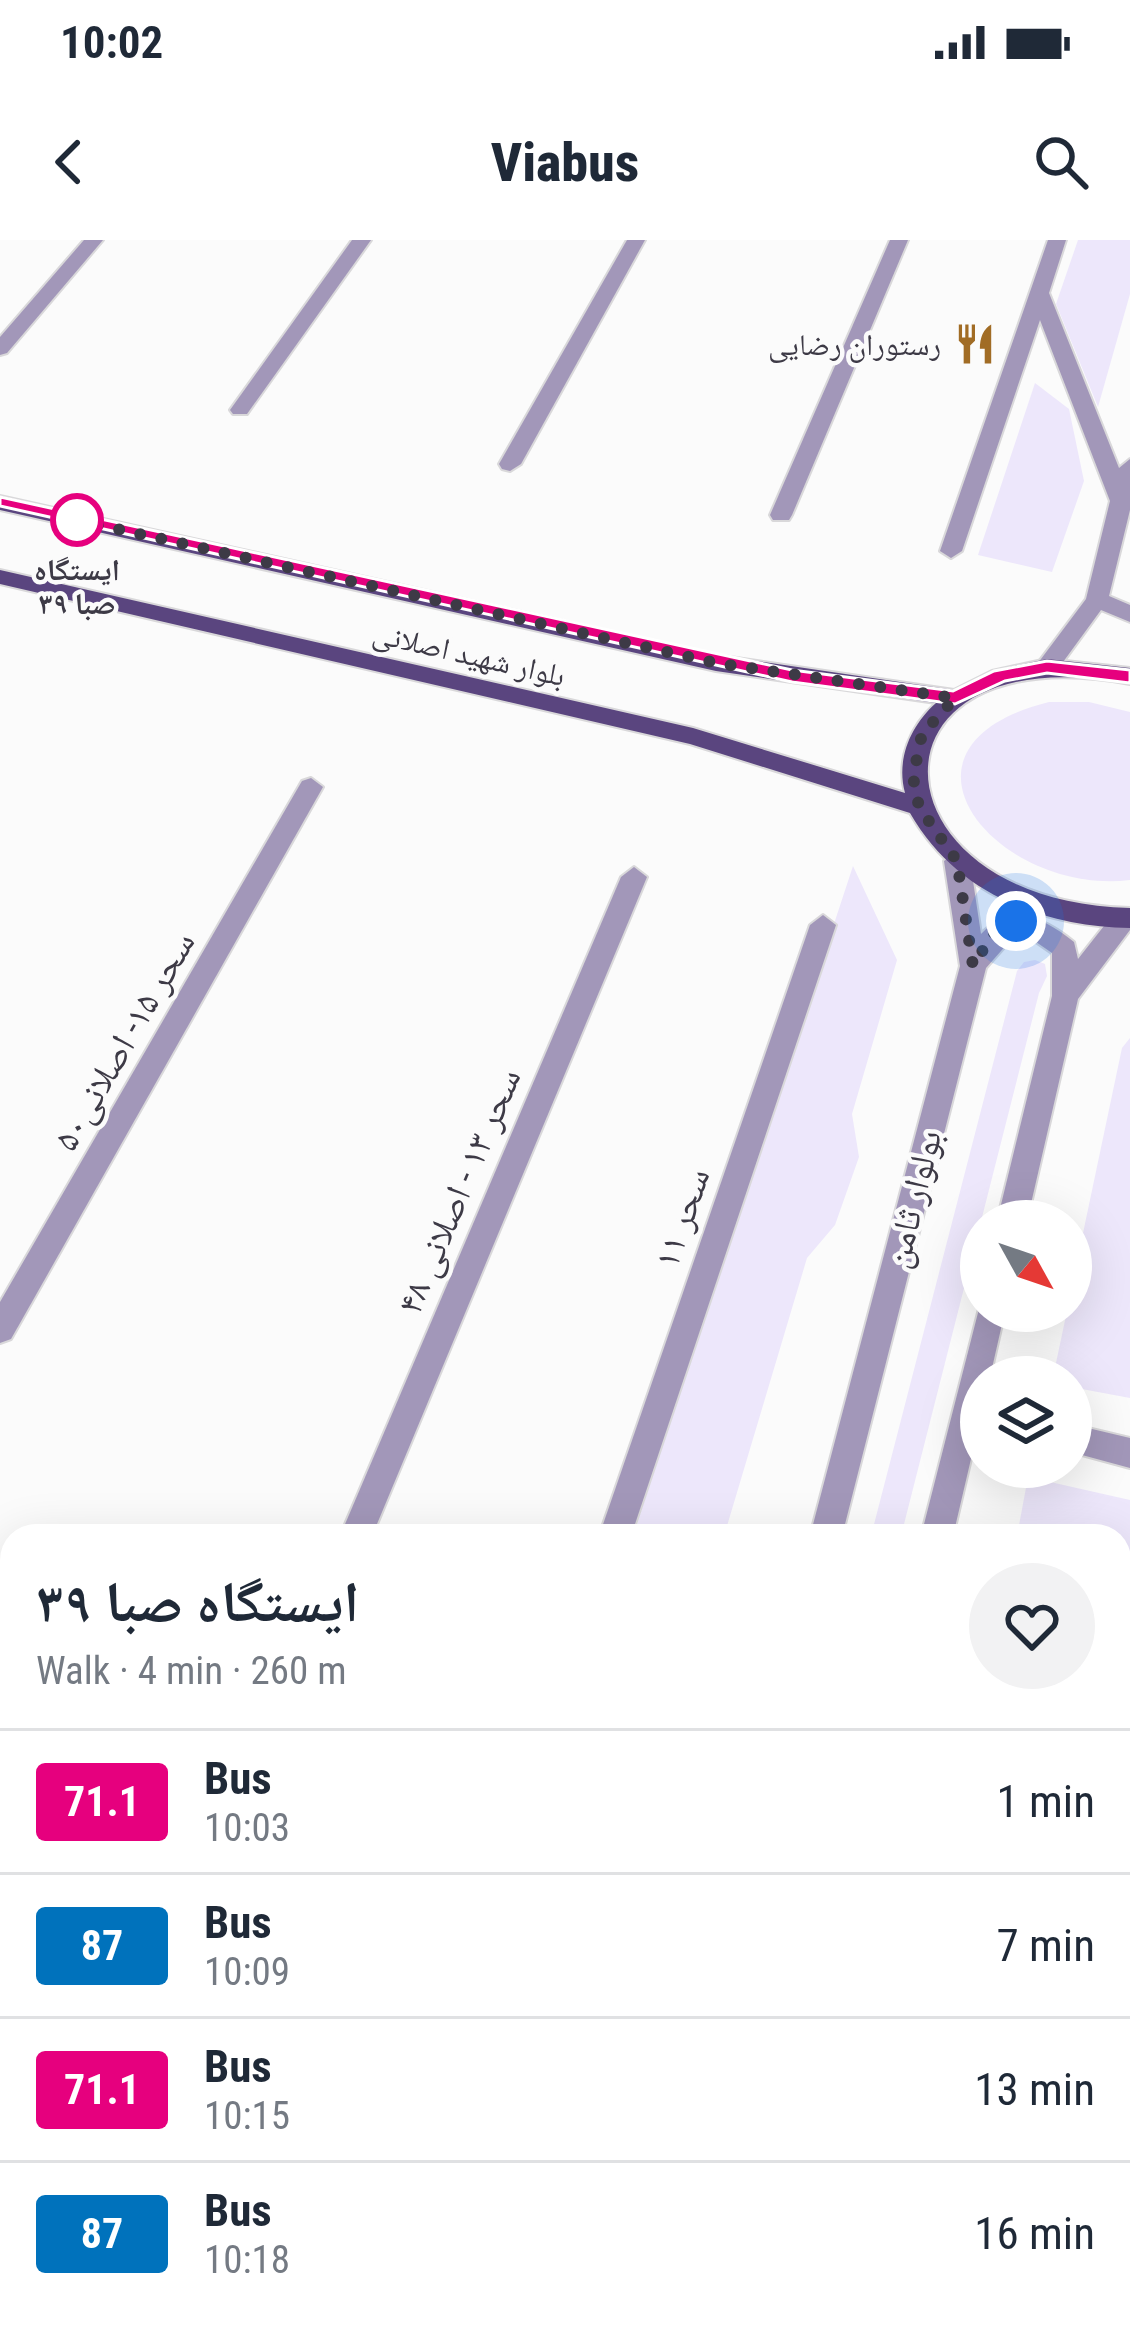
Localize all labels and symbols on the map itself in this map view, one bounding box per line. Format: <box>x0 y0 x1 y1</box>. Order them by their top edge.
restaurant icon: رستوران رضایی <box>952 321 998 367</box>
place label: رستوران رضایی <box>768 327 941 363</box>
marker: ایستگاه صبا ۳۹ <box>52 495 102 545</box>
place label: ایستگاه صبا ۳۹ <box>34 552 120 621</box>
street label: بلوار شهید اصلانی <box>369 615 569 694</box>
your location <box>986 891 1046 951</box>
street label: سحر ۱۵- اصلانی۵۰ <box>44 924 204 1158</box>
street label: سحر ۱۳ - اصلانی ۴۸ <box>388 1062 530 1320</box>
street label: بولوار ثامن <box>876 1126 950 1272</box>
street label: سحر ۱۱ <box>645 1163 719 1273</box>
north arrow <box>960 1200 1092 1332</box>

